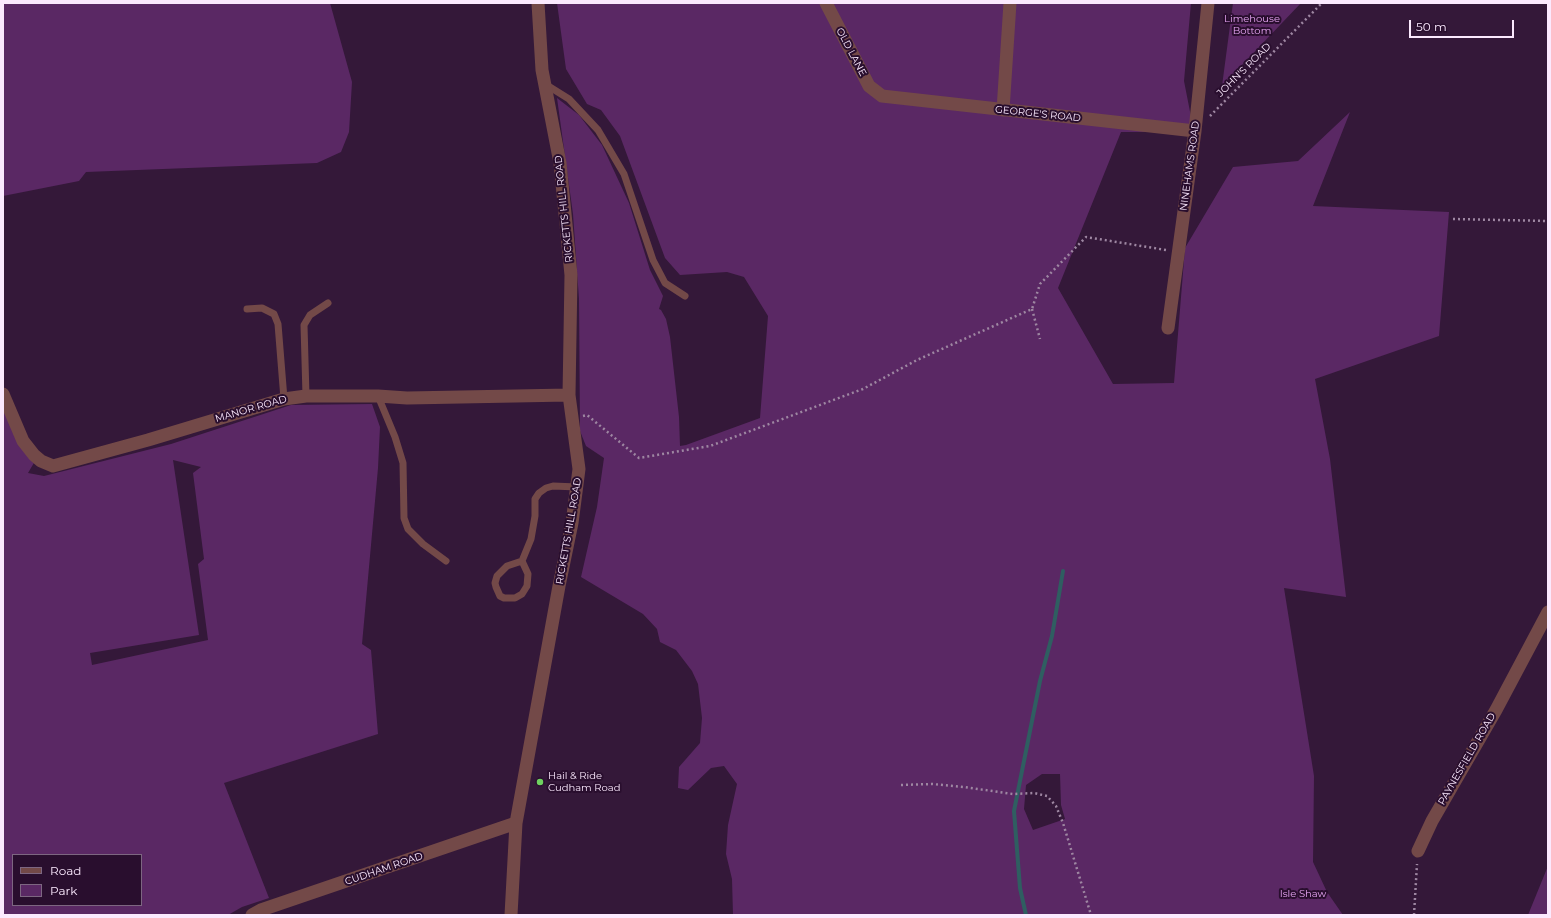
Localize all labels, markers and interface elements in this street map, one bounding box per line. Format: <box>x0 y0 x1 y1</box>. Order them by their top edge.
scale bar <box>1411 12 1516 38</box>
park label: Limehouse Bottom <box>1224 13 1280 36</box>
text: 50 m <box>1416 19 1447 34</box>
street label: OLD LANE <box>833 26 869 78</box>
street label: JOHN'S ROAD <box>1215 41 1273 99</box>
street label: GEORGE'S ROAD <box>995 104 1081 124</box>
street label: NINEHAMS ROAD <box>1178 120 1202 212</box>
street label: RICKETTS HILL ROAD <box>552 155 576 263</box>
street label: MANOR ROAD <box>214 393 288 425</box>
street label: RICKETTS HILL ROAD <box>554 477 584 585</box>
street label: PAYNESFIELD ROAD <box>1436 711 1498 807</box>
place label: Hail & Ride Cudham Road <box>548 770 620 794</box>
marker: Hail & Ride Cudham Road <box>535 777 545 787</box>
street label: CUDHAM ROAD <box>343 850 425 888</box>
legend <box>12 854 142 906</box>
text: Road <box>50 863 81 878</box>
text: Park <box>50 883 77 898</box>
park label: Isle Shaw <box>1280 888 1326 900</box>

